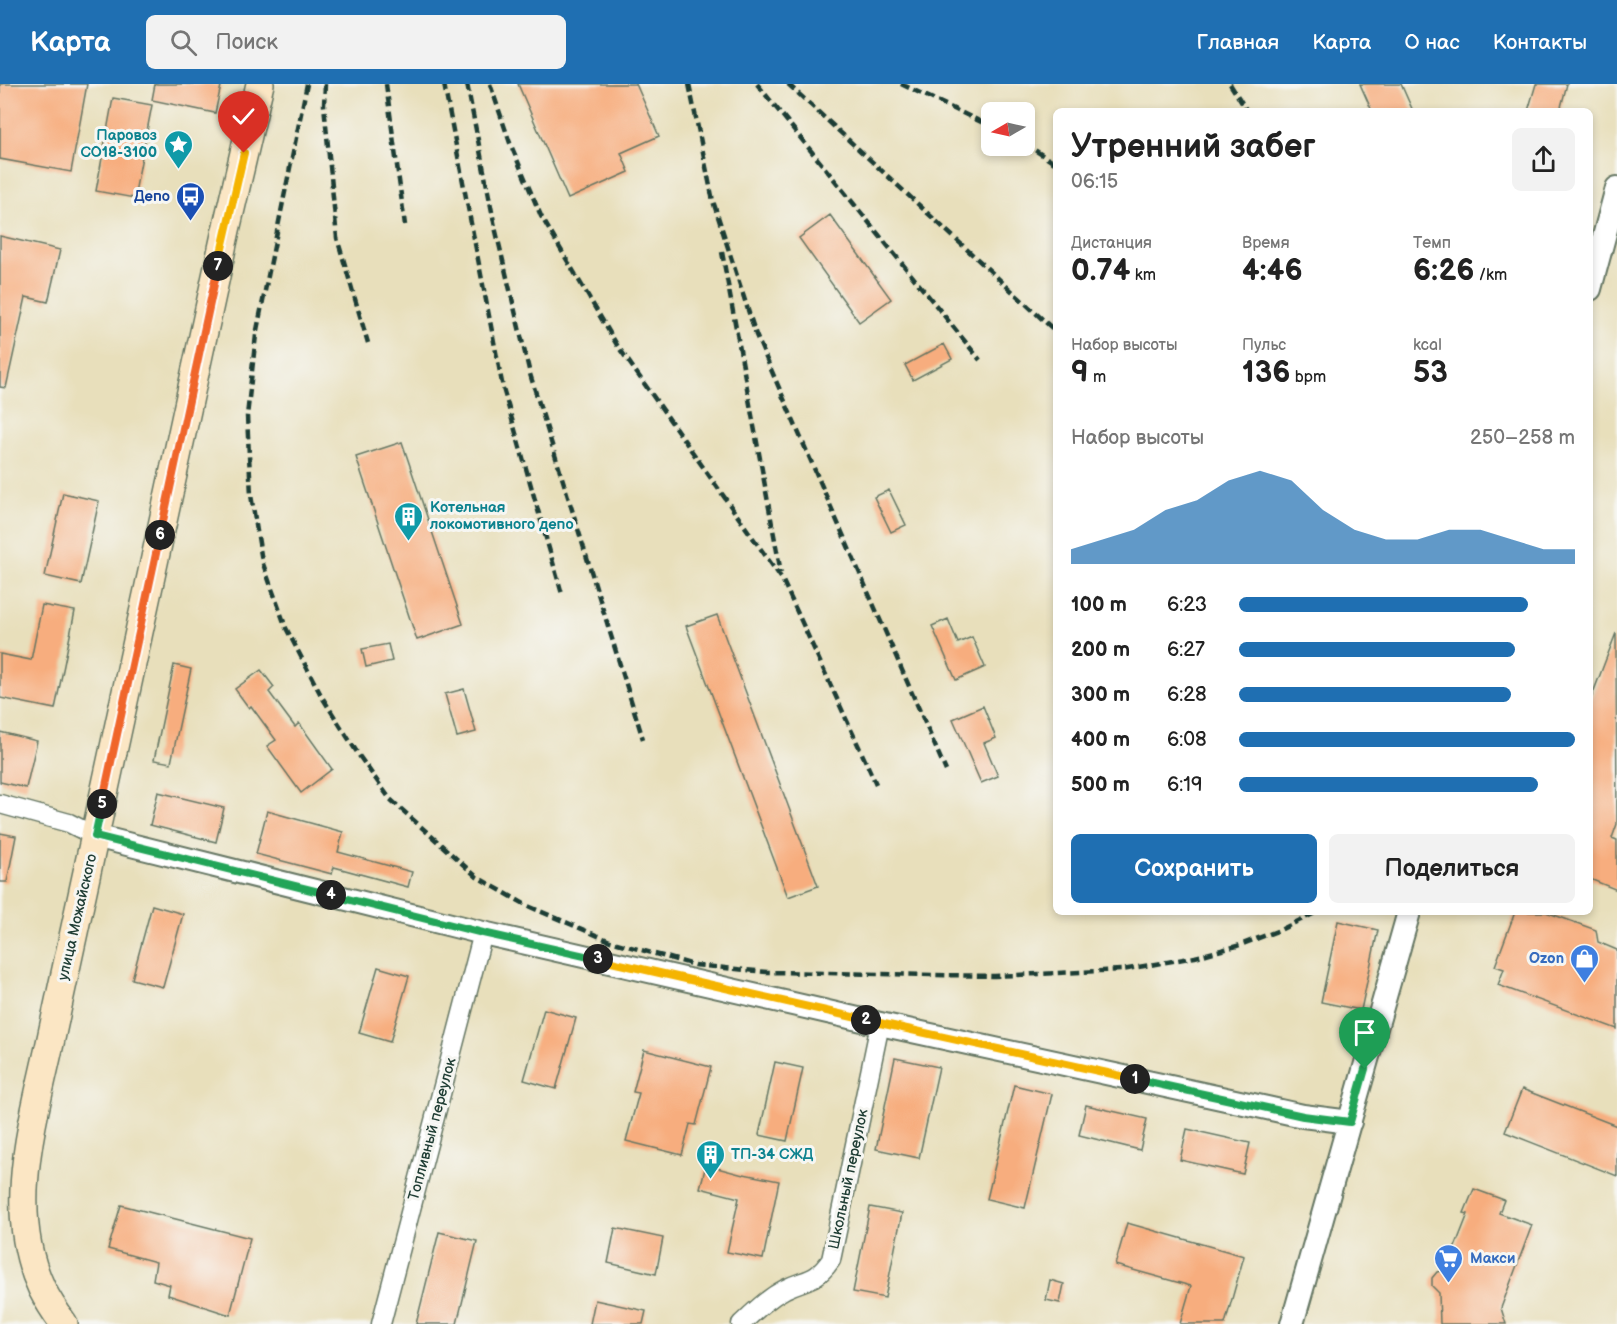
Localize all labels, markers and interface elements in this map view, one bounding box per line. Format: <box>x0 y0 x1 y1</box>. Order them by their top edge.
search box <box>146 15 566 69</box>
text: Карта <box>30 26 110 59</box>
icon: search <box>167 26 200 59</box>
text: Поиск <box>215 29 278 56</box>
text: Главная <box>1196 30 1279 55</box>
text: Карта <box>1312 30 1371 55</box>
text: О нас <box>1404 30 1460 55</box>
text: Контакты <box>1493 30 1587 55</box>
pin <box>218 91 269 153</box>
icon: check <box>227 100 260 133</box>
north arrow <box>981 102 1035 156</box>
map controls <box>981 102 1035 156</box>
place label: Паровоз СО18-3100 <box>80 126 157 162</box>
text: Утренний забег <box>1071 127 1316 167</box>
place icon: Паровоз СО18-3100 <box>162 128 194 170</box>
button: share <box>1512 128 1575 191</box>
text: 06:15 <box>1071 170 1118 194</box>
bus stop icon: Депо <box>175 180 207 222</box>
place label: Депо <box>134 187 170 206</box>
text: Дистанция <box>1071 234 1152 253</box>
text: Время <box>1242 234 1290 253</box>
text: Темп <box>1413 234 1451 253</box>
pin: 7 <box>203 251 233 281</box>
text: 0.74 <box>1071 253 1131 289</box>
text: 4:46 <box>1242 253 1303 289</box>
text: 6:26 <box>1413 253 1475 289</box>
text: 7 <box>214 256 222 275</box>
text: km <box>1131 266 1156 285</box>
text: /km <box>1475 266 1507 285</box>
text: Набор высоты <box>1071 336 1178 355</box>
text: Пульс <box>1242 336 1286 355</box>
text: kcal <box>1413 336 1442 355</box>
text: 9 <box>1071 355 1089 391</box>
text: 136 <box>1242 355 1290 391</box>
text: 53 <box>1413 355 1448 391</box>
text: m <box>1089 368 1106 387</box>
text: bpm <box>1290 368 1326 387</box>
text: Набор высоты <box>1071 426 1204 450</box>
text: 250–258 m <box>1470 426 1575 450</box>
place label: Котельная локомотивного депо <box>429 498 574 534</box>
building icon: Котельная локомотивного депо <box>393 500 425 542</box>
pin: 6 <box>145 520 175 550</box>
text: 6 <box>155 525 165 544</box>
text: 100 m <box>1071 593 1127 617</box>
text: 6:23 <box>1167 593 1207 617</box>
text: 200 m <box>1071 638 1130 662</box>
text: 6:27 <box>1167 638 1205 662</box>
text: 300 m <box>1071 683 1130 707</box>
text: 6:28 <box>1167 683 1207 707</box>
text: 400 m <box>1071 728 1130 752</box>
text: 6:08 <box>1167 728 1207 752</box>
text: 500 m <box>1071 773 1130 797</box>
text: 6:19 <box>1167 773 1203 797</box>
pin: 5 <box>87 789 117 819</box>
text: 5 <box>97 794 107 813</box>
button: Сохранить <box>1071 834 1317 903</box>
button: Поделиться <box>1329 834 1575 903</box>
street label: улица Можайского <box>54 852 101 982</box>
pin: 4 <box>316 880 346 910</box>
text: 4 <box>326 885 336 904</box>
shop icon: Ozon <box>1569 942 1601 984</box>
pin: 3 <box>583 944 613 974</box>
text: 3 <box>593 949 603 968</box>
place label: Ozon <box>1529 949 1564 968</box>
pin: 2 <box>851 1005 881 1035</box>
pin <box>1339 1007 1390 1069</box>
text: 2 <box>861 1010 871 1029</box>
icon: arrive <box>1348 1016 1381 1049</box>
street label: Топливный переулок <box>404 1056 461 1203</box>
pin: 1 <box>1120 1064 1150 1094</box>
text: 1 <box>1132 1069 1138 1088</box>
street label: Школьный переулок <box>824 1107 873 1251</box>
building icon: ТП-34 СЖД <box>694 1138 726 1180</box>
place label: ТП-34 СЖД <box>731 1145 814 1164</box>
supermarket icon: Макси <box>1433 1242 1465 1284</box>
place label: Макси <box>1470 1249 1515 1268</box>

